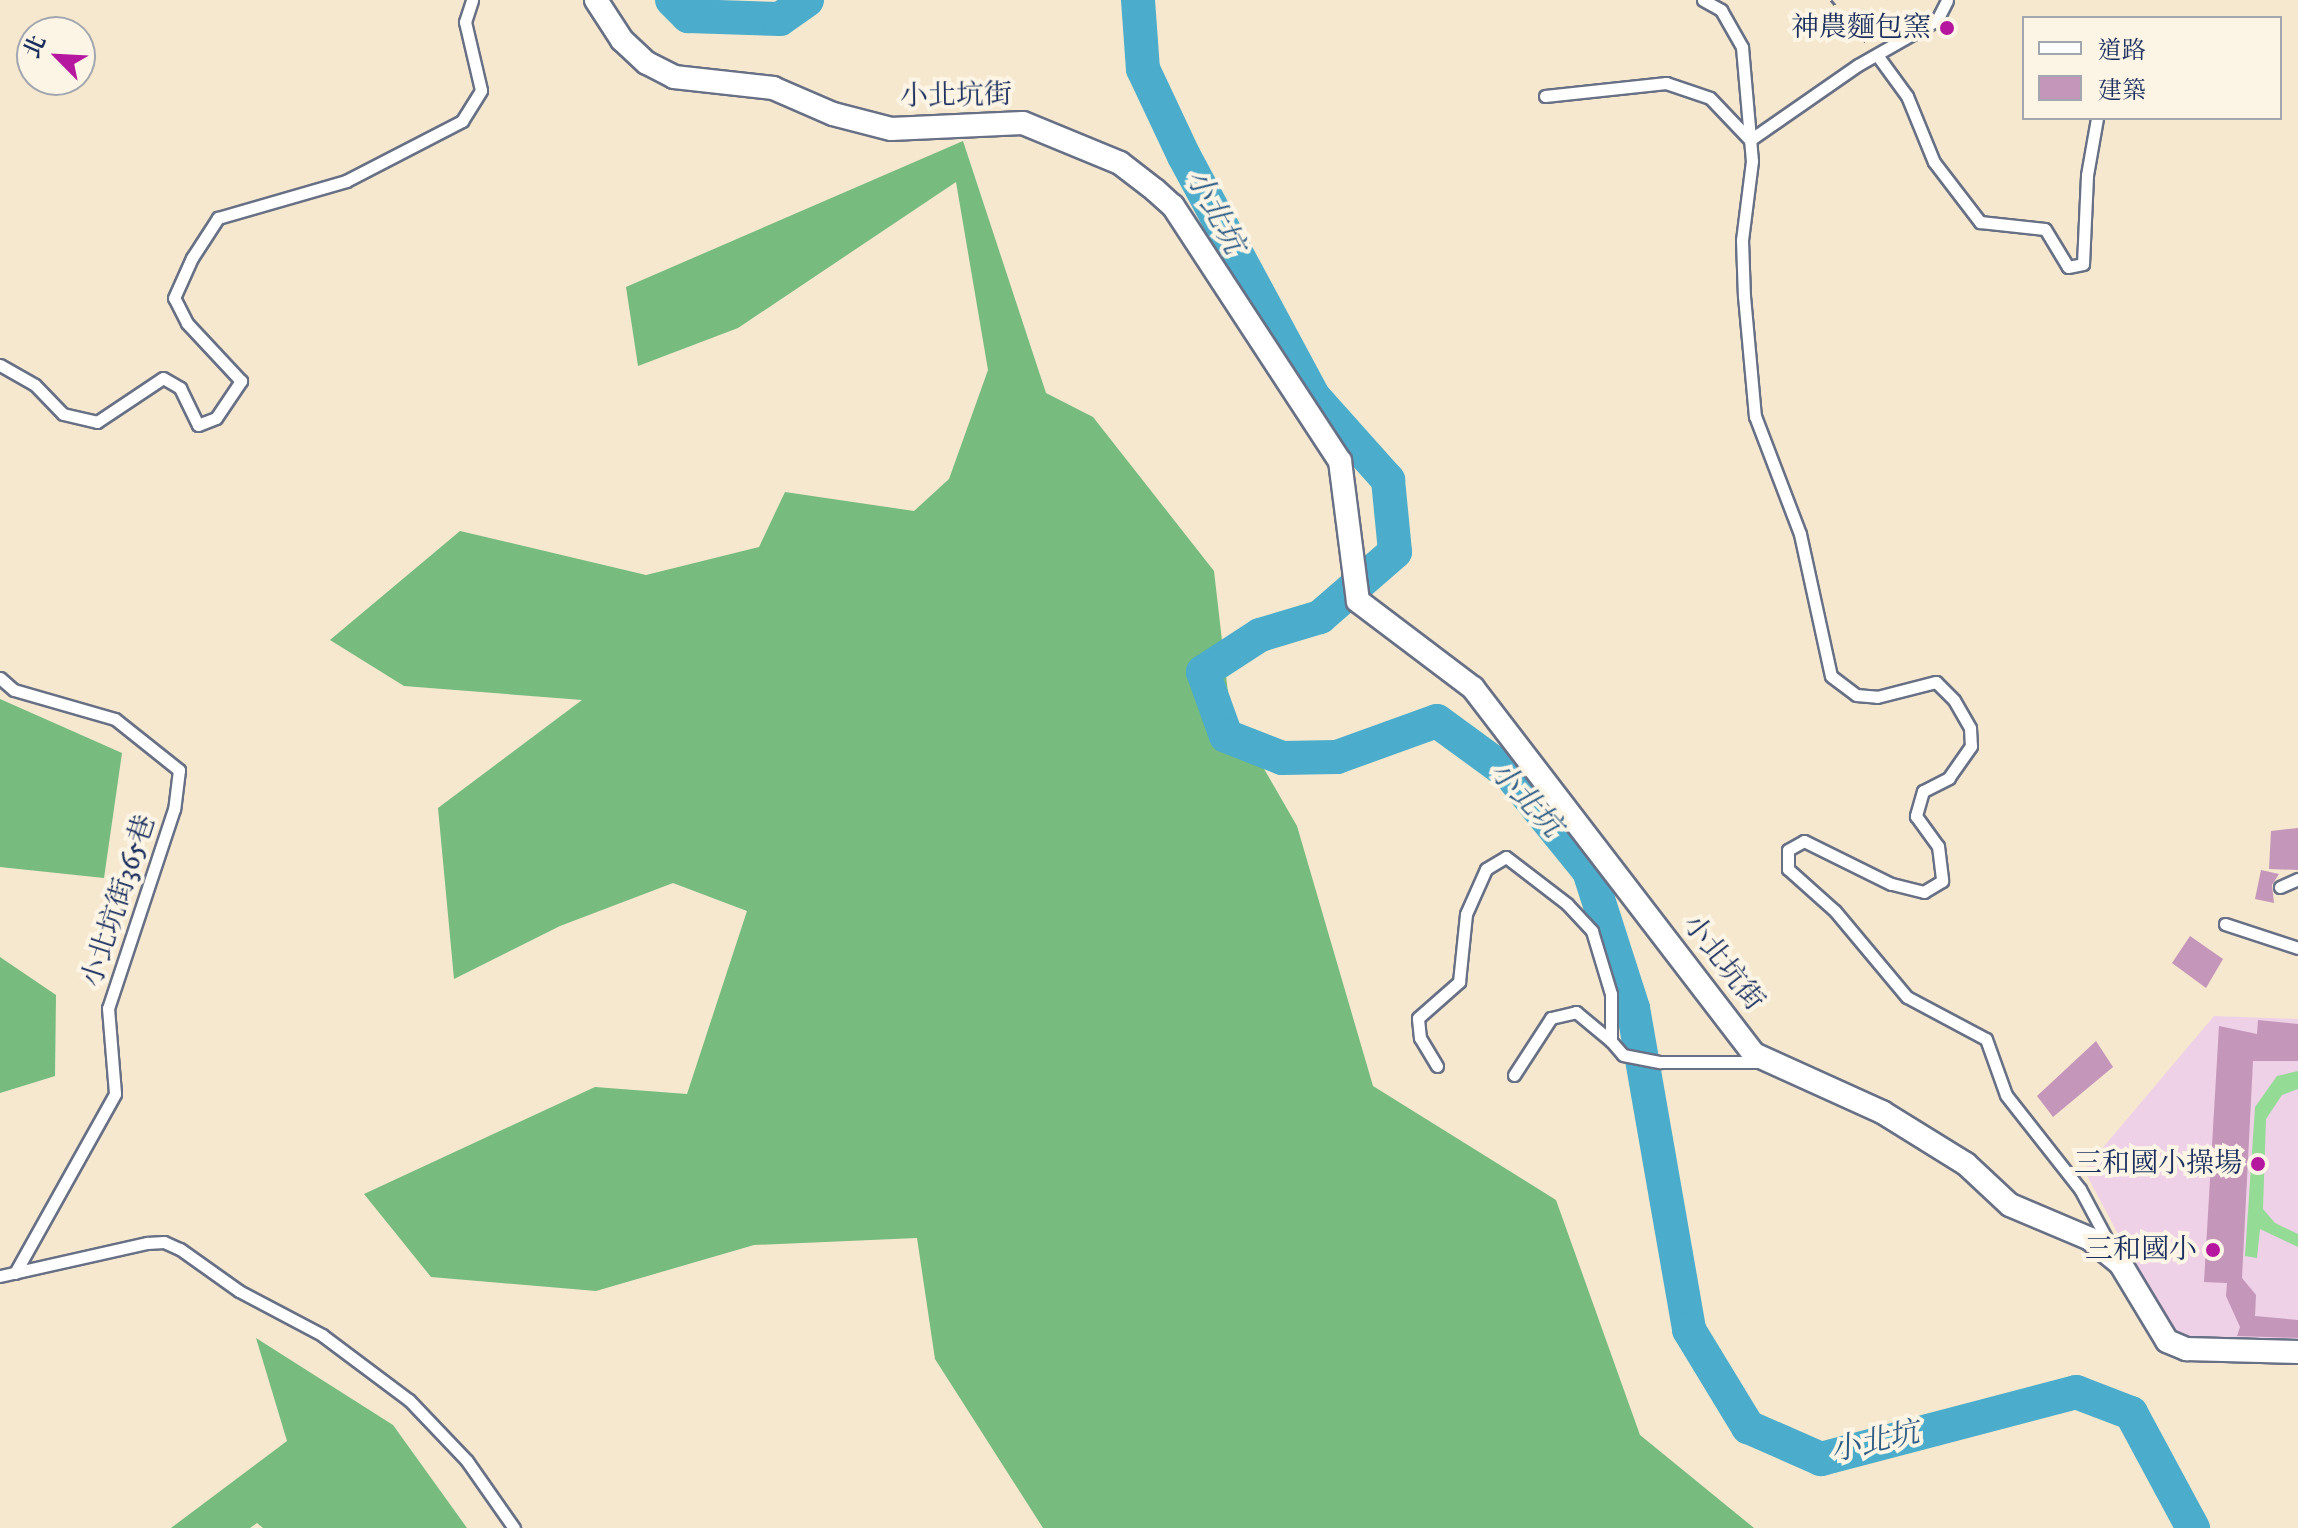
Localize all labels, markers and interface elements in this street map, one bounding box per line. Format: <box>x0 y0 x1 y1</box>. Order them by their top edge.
place label: 神農麵包窯 <box>1791 11 1931 45</box>
north arrow <box>16 16 96 96</box>
legend <box>2022 16 2282 120</box>
marker: 神農麵包窯 <box>1938 19 1956 37</box>
text: 北 <box>19 31 52 62</box>
text: 道路 <box>2098 36 2146 66</box>
text: 建築 <box>2098 76 2146 106</box>
street label: 小北坑街 <box>900 78 1012 114</box>
water label: 小北坑 <box>1177 164 1251 260</box>
water label: 小北坑 <box>1481 755 1569 845</box>
street label: 小北坑街365巷 <box>75 811 163 991</box>
street label: 小北坑街 <box>1675 909 1771 1017</box>
place label: 三和國小操場 <box>2074 1147 2242 1181</box>
marker: 三和國小操場 <box>2249 1155 2267 1173</box>
place label: 三和國小 <box>2085 1233 2197 1267</box>
marker: 三和國小 <box>2204 1241 2222 1259</box>
water label: 小北坑 <box>1827 1415 1923 1471</box>

